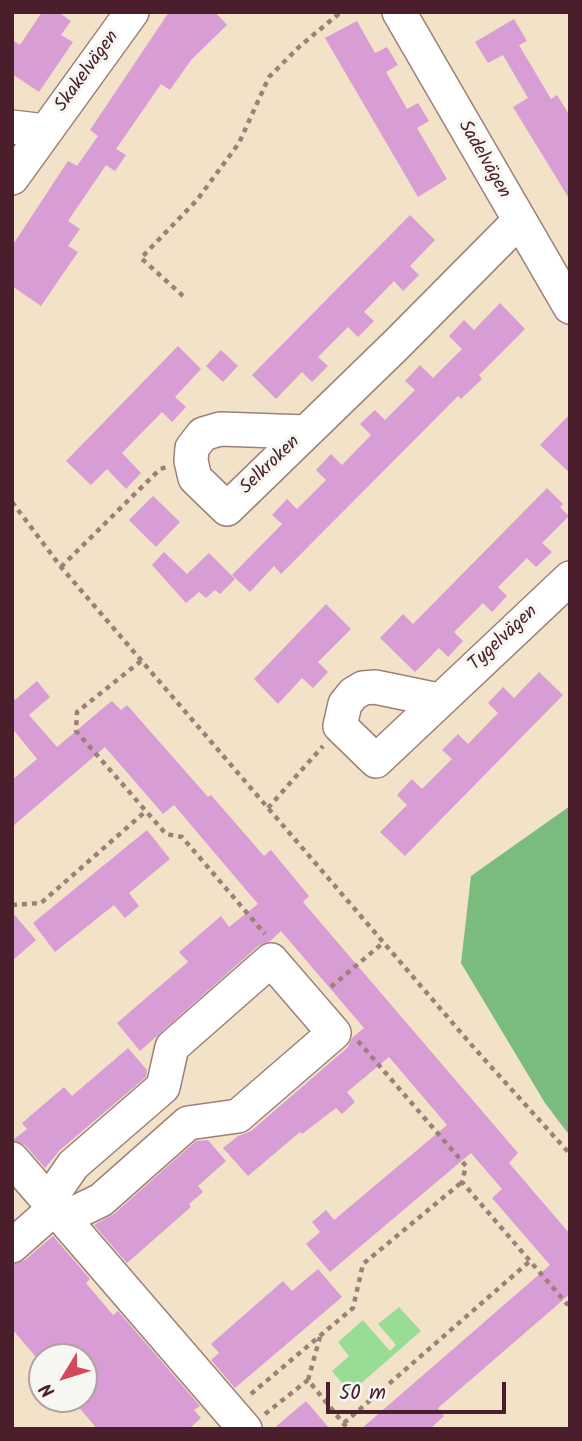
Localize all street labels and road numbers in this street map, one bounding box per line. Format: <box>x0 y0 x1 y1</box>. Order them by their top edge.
street label: Skakelvägen <box>51 27 125 117</box>
street label: Sadelvägen <box>452 117 514 203</box>
street label: Selkroken <box>236 432 306 500</box>
street label: Tygelvägen <box>465 601 543 677</box>

